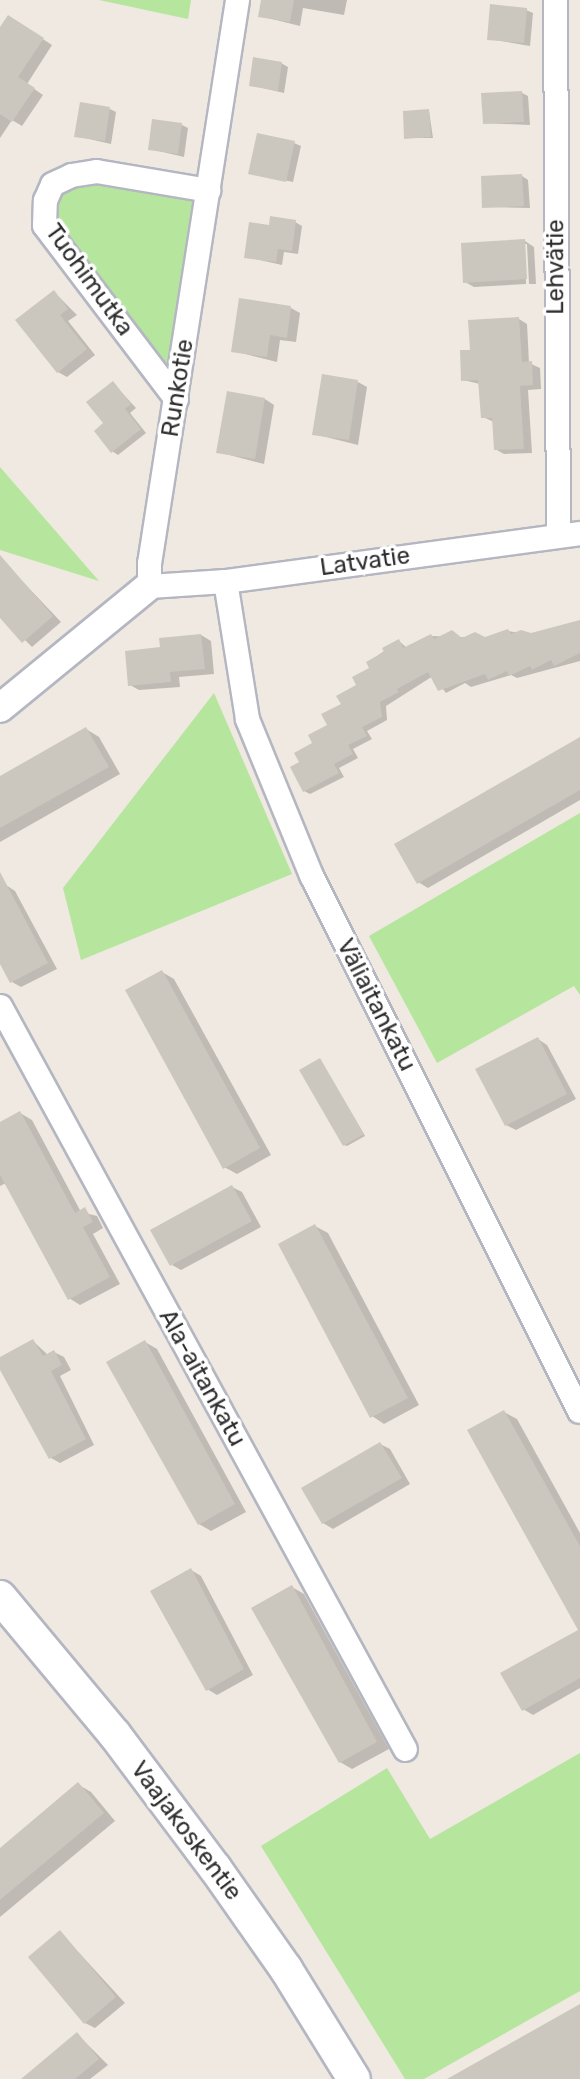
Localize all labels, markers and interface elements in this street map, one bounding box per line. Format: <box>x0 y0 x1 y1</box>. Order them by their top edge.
street label: Tuohimutka <box>39 218 139 342</box>
street label: Lehvätie <box>542 219 570 315</box>
street label: Runkotie <box>156 337 200 439</box>
street label: Latvatie <box>318 541 412 583</box>
street label: Väliaitankatu <box>330 934 422 1076</box>
street label: Ala-aitankatu <box>153 1305 251 1451</box>
street label: Vaajakoskentie <box>124 1756 248 1906</box>

